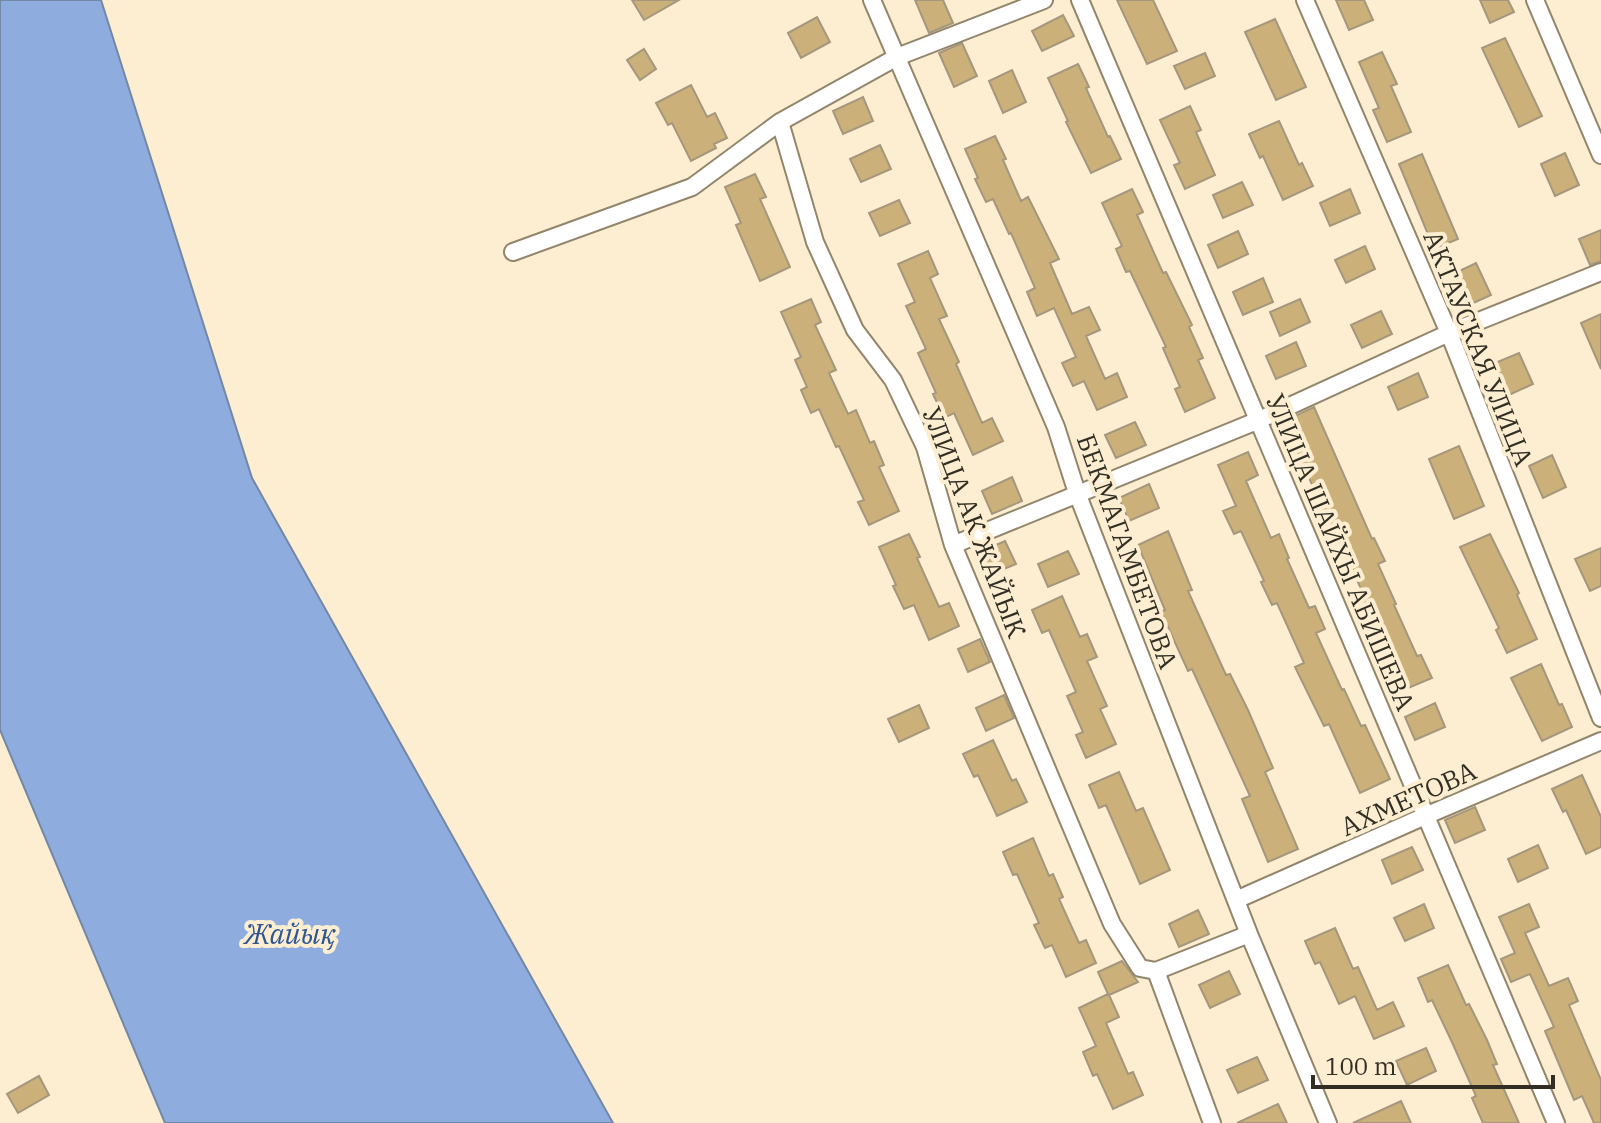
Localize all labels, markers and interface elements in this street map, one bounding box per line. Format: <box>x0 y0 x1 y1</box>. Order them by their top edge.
street label: АКТАУСКАЯ УЛИЦА <box>1416 225 1542 471</box>
street label: УЛИЦА ШАЙХЫ АБИШЕВА <box>1259 388 1423 716</box>
street label: УЛИЦА АК ЖАЙЫК <box>915 402 1035 642</box>
street label: БЕКМАГАМБЕТОВА <box>1070 429 1186 673</box>
street label: АХМЕТОВА <box>1335 753 1481 843</box>
water label: Жайық <box>242 915 336 952</box>
scale bar <box>1313 1039 1553 1089</box>
text: 100 m <box>1325 1050 1397 1082</box>

